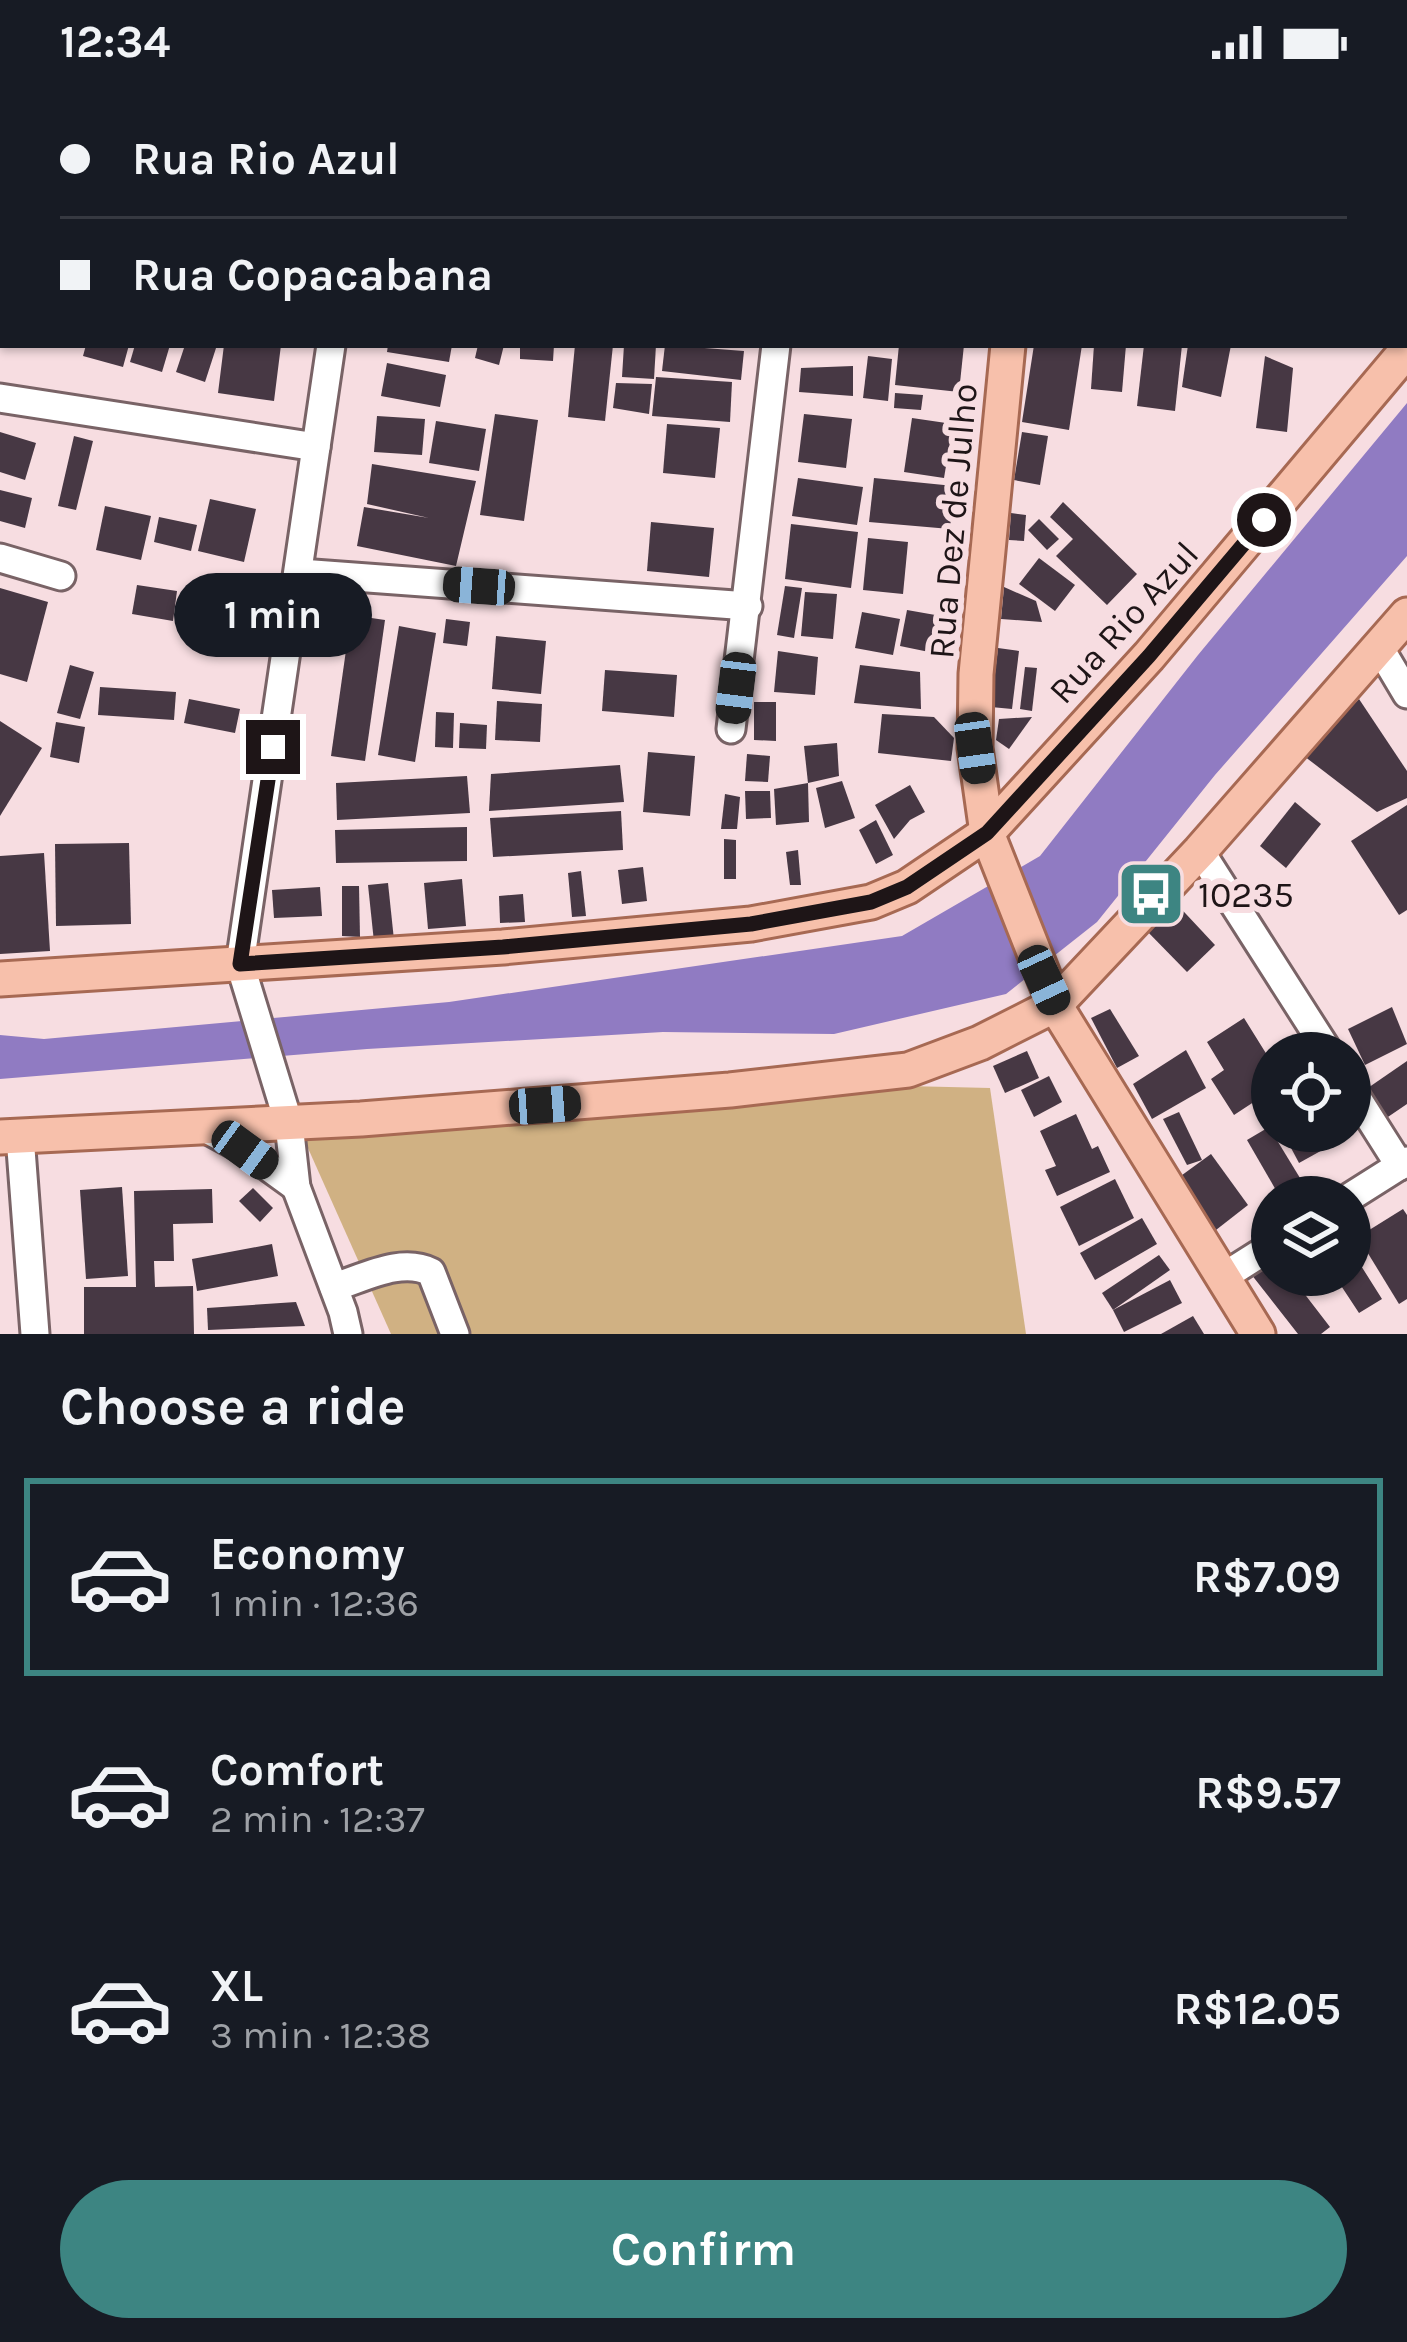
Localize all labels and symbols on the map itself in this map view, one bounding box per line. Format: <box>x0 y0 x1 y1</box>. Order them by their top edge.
street label: Rua Dez de Julho <box>920 382 986 661</box>
route start <box>1237 493 1291 547</box>
street label: Rua Rio Azul <box>1040 533 1207 712</box>
car <box>442 566 516 606</box>
callout: 1 min <box>174 573 372 657</box>
car <box>714 650 758 726</box>
car <box>952 710 998 786</box>
route end <box>246 720 300 774</box>
bus stop icon: 10235 <box>1116 859 1186 929</box>
place label: 10235 <box>1198 874 1294 916</box>
car <box>1012 940 1076 1020</box>
car <box>508 1085 582 1125</box>
car <box>205 1114 285 1186</box>

